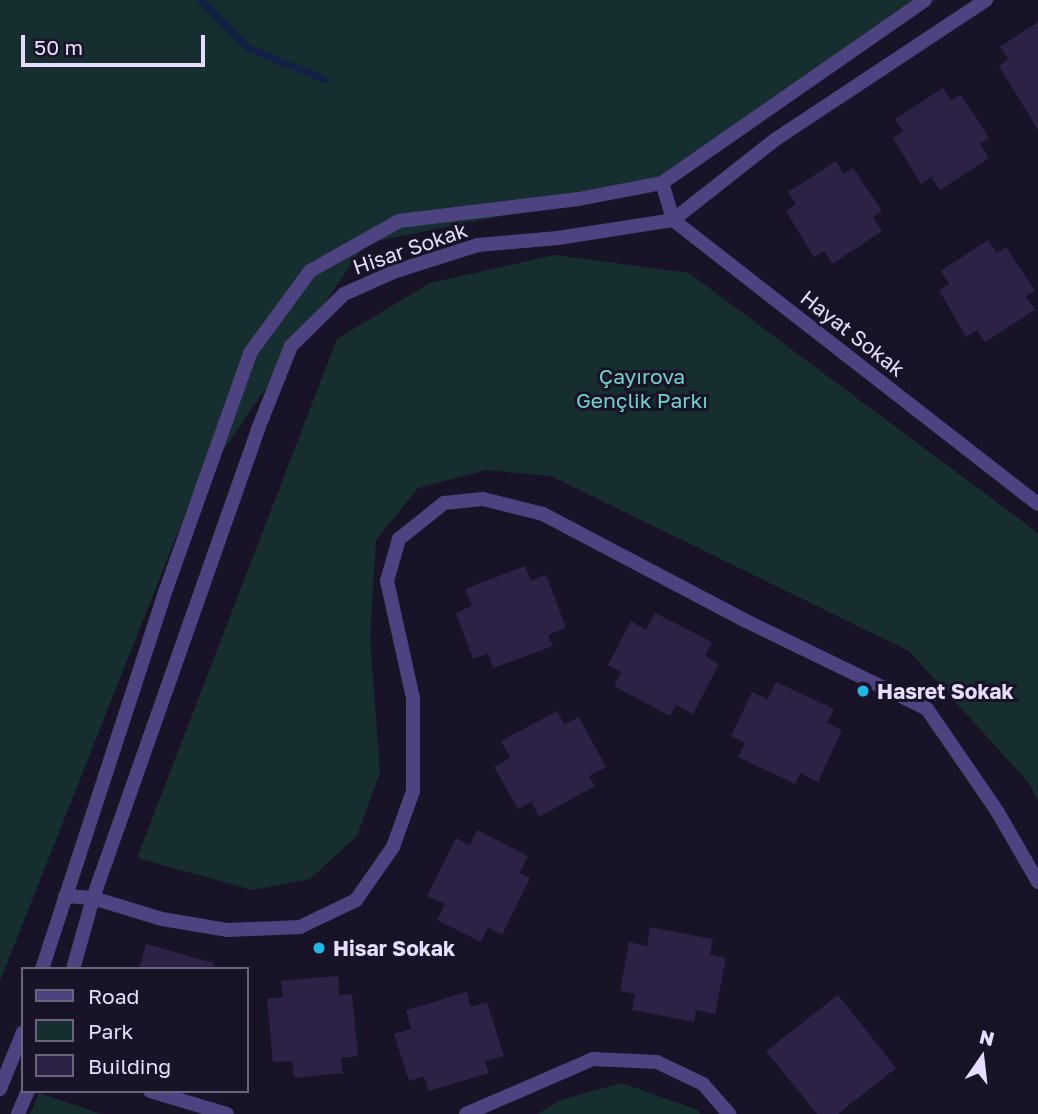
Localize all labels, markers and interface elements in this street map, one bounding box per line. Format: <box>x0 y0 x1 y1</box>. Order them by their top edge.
scale bar <box>24 21 208 65</box>
text: 50 m <box>34 34 83 60</box>
street label: Hisar Sokak <box>349 217 471 279</box>
street label: Hayat Sokak <box>796 285 910 381</box>
park label: Çayırova Gençlik Parkı <box>576 363 708 413</box>
place label: Hasret Sokak <box>877 678 1014 704</box>
marker: Hasret Sokak <box>855 683 871 699</box>
place label: Hisar Sokak <box>333 935 455 961</box>
marker: Hisar Sokak <box>311 940 327 956</box>
legend <box>21 967 248 1093</box>
text: Road <box>88 983 139 1009</box>
text: Park <box>88 1018 133 1044</box>
north arrow <box>947 1023 1017 1093</box>
text: N <box>977 1024 997 1050</box>
text: Building <box>88 1053 171 1079</box>

